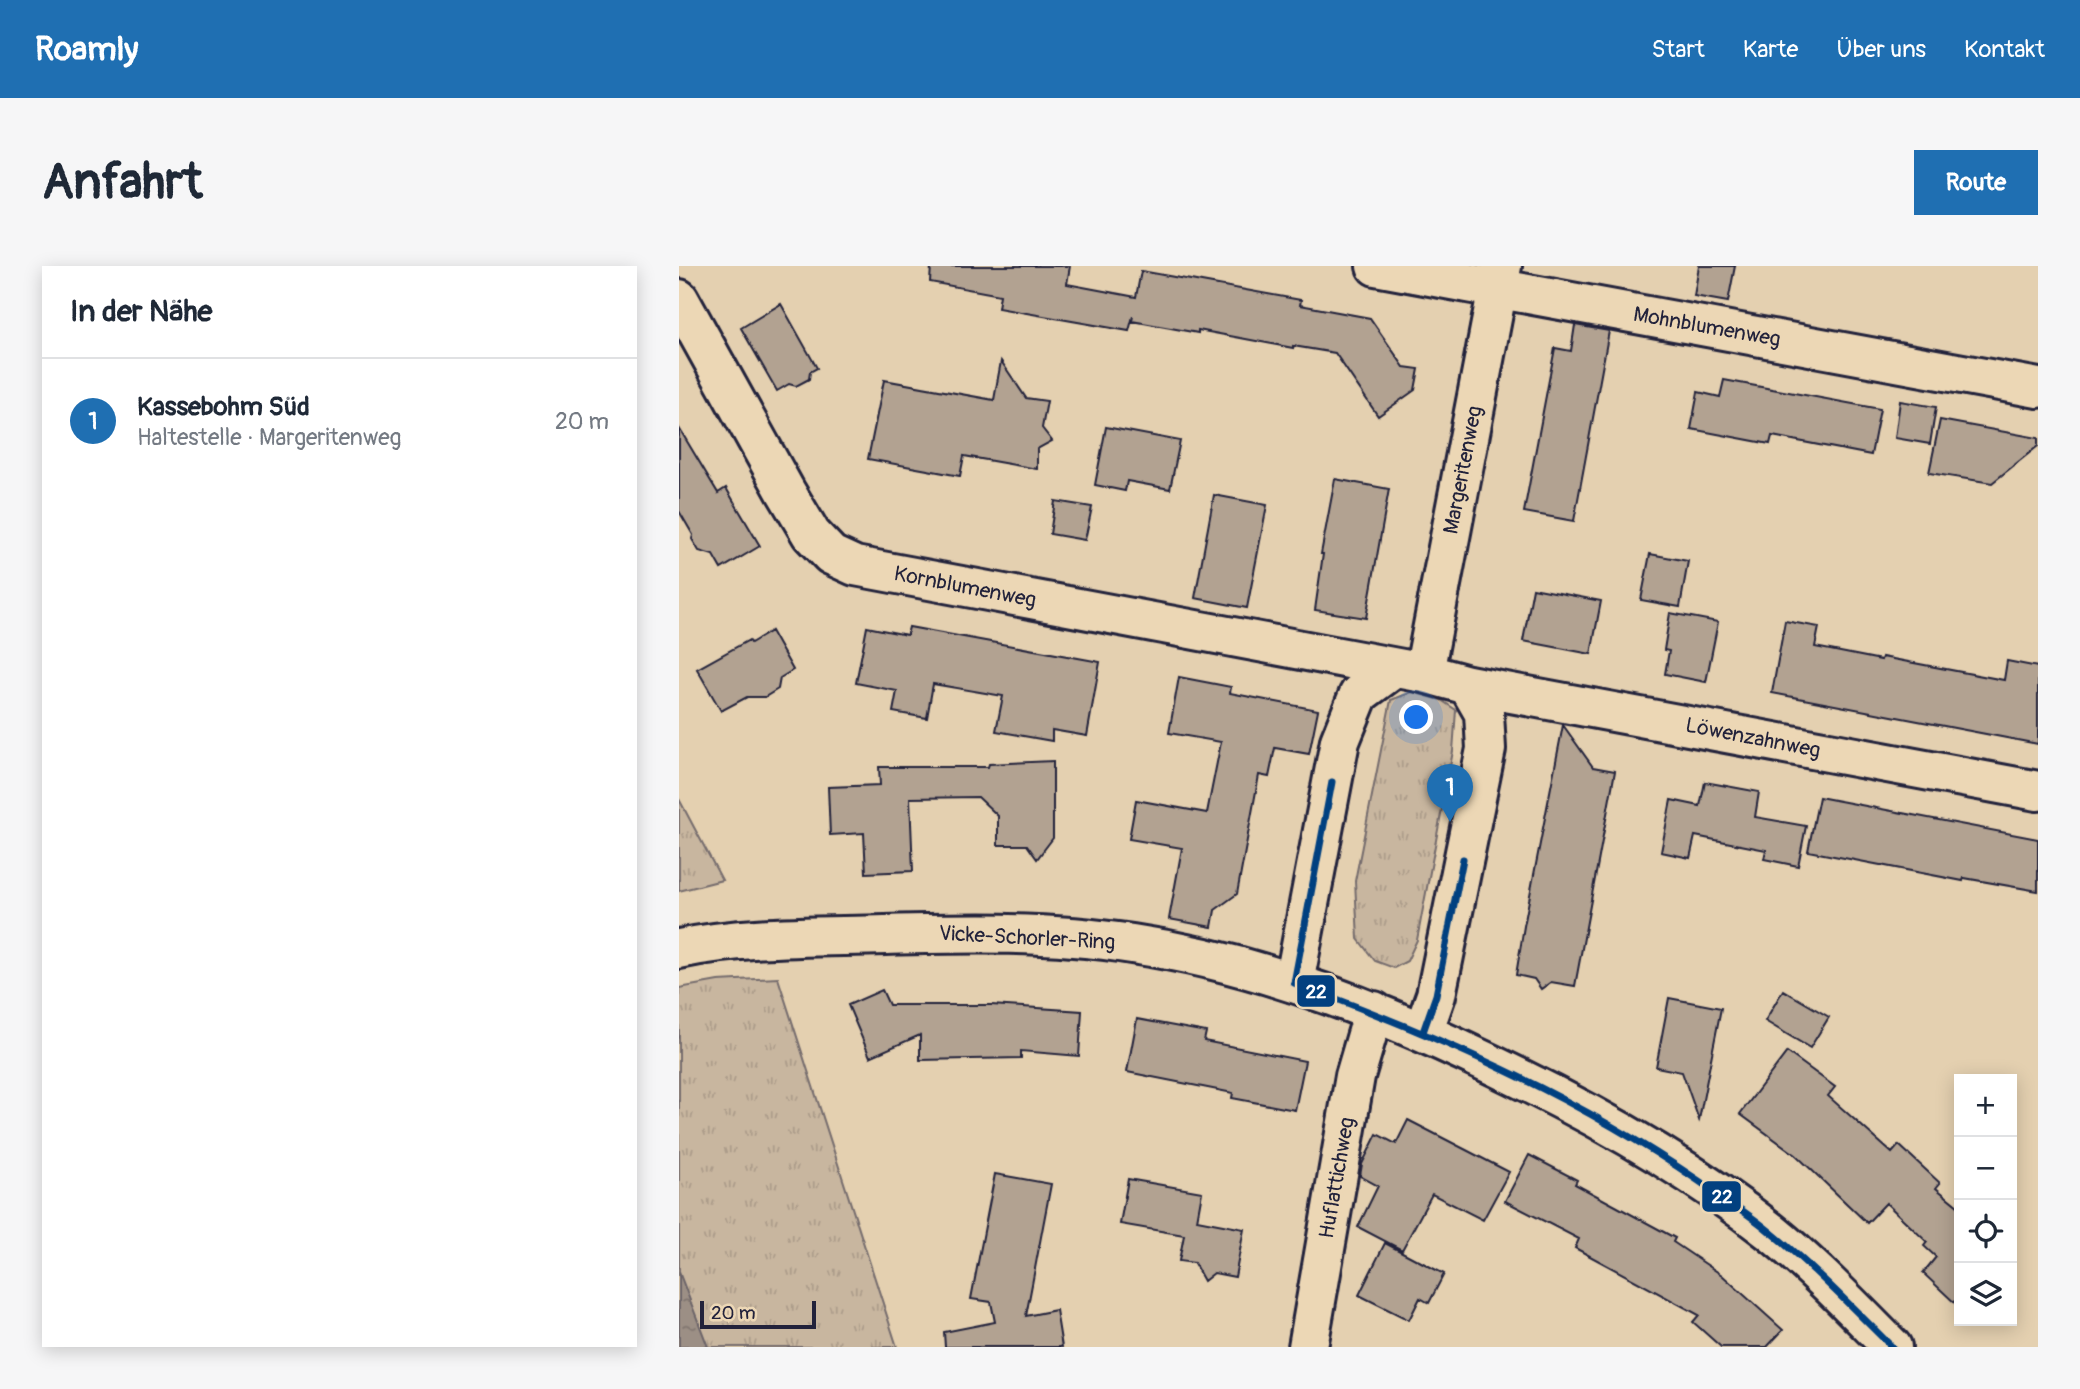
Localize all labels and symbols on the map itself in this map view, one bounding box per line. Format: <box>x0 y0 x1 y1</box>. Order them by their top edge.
street label: Mohnblumenweg <box>1631 301 1783 353</box>
street label: Margeritenweg <box>1437 404 1489 536</box>
street label: Kornblumenweg <box>892 560 1038 614</box>
your location <box>1399 700 1433 734</box>
street label: Löwenzahnweg <box>1683 712 1823 764</box>
pin: 1 <box>1427 764 1473 822</box>
street label: Vicke-Schorler-Ring <box>938 920 1116 956</box>
line badge: 22 <box>1296 974 1336 1008</box>
text: 22 <box>1305 980 1327 1004</box>
street label: Huflattichweg <box>1313 1115 1361 1241</box>
line badge: 22 <box>1701 1180 1742 1213</box>
text: 22 <box>1711 1185 1733 1209</box>
scale bar <box>700 1298 815 1330</box>

